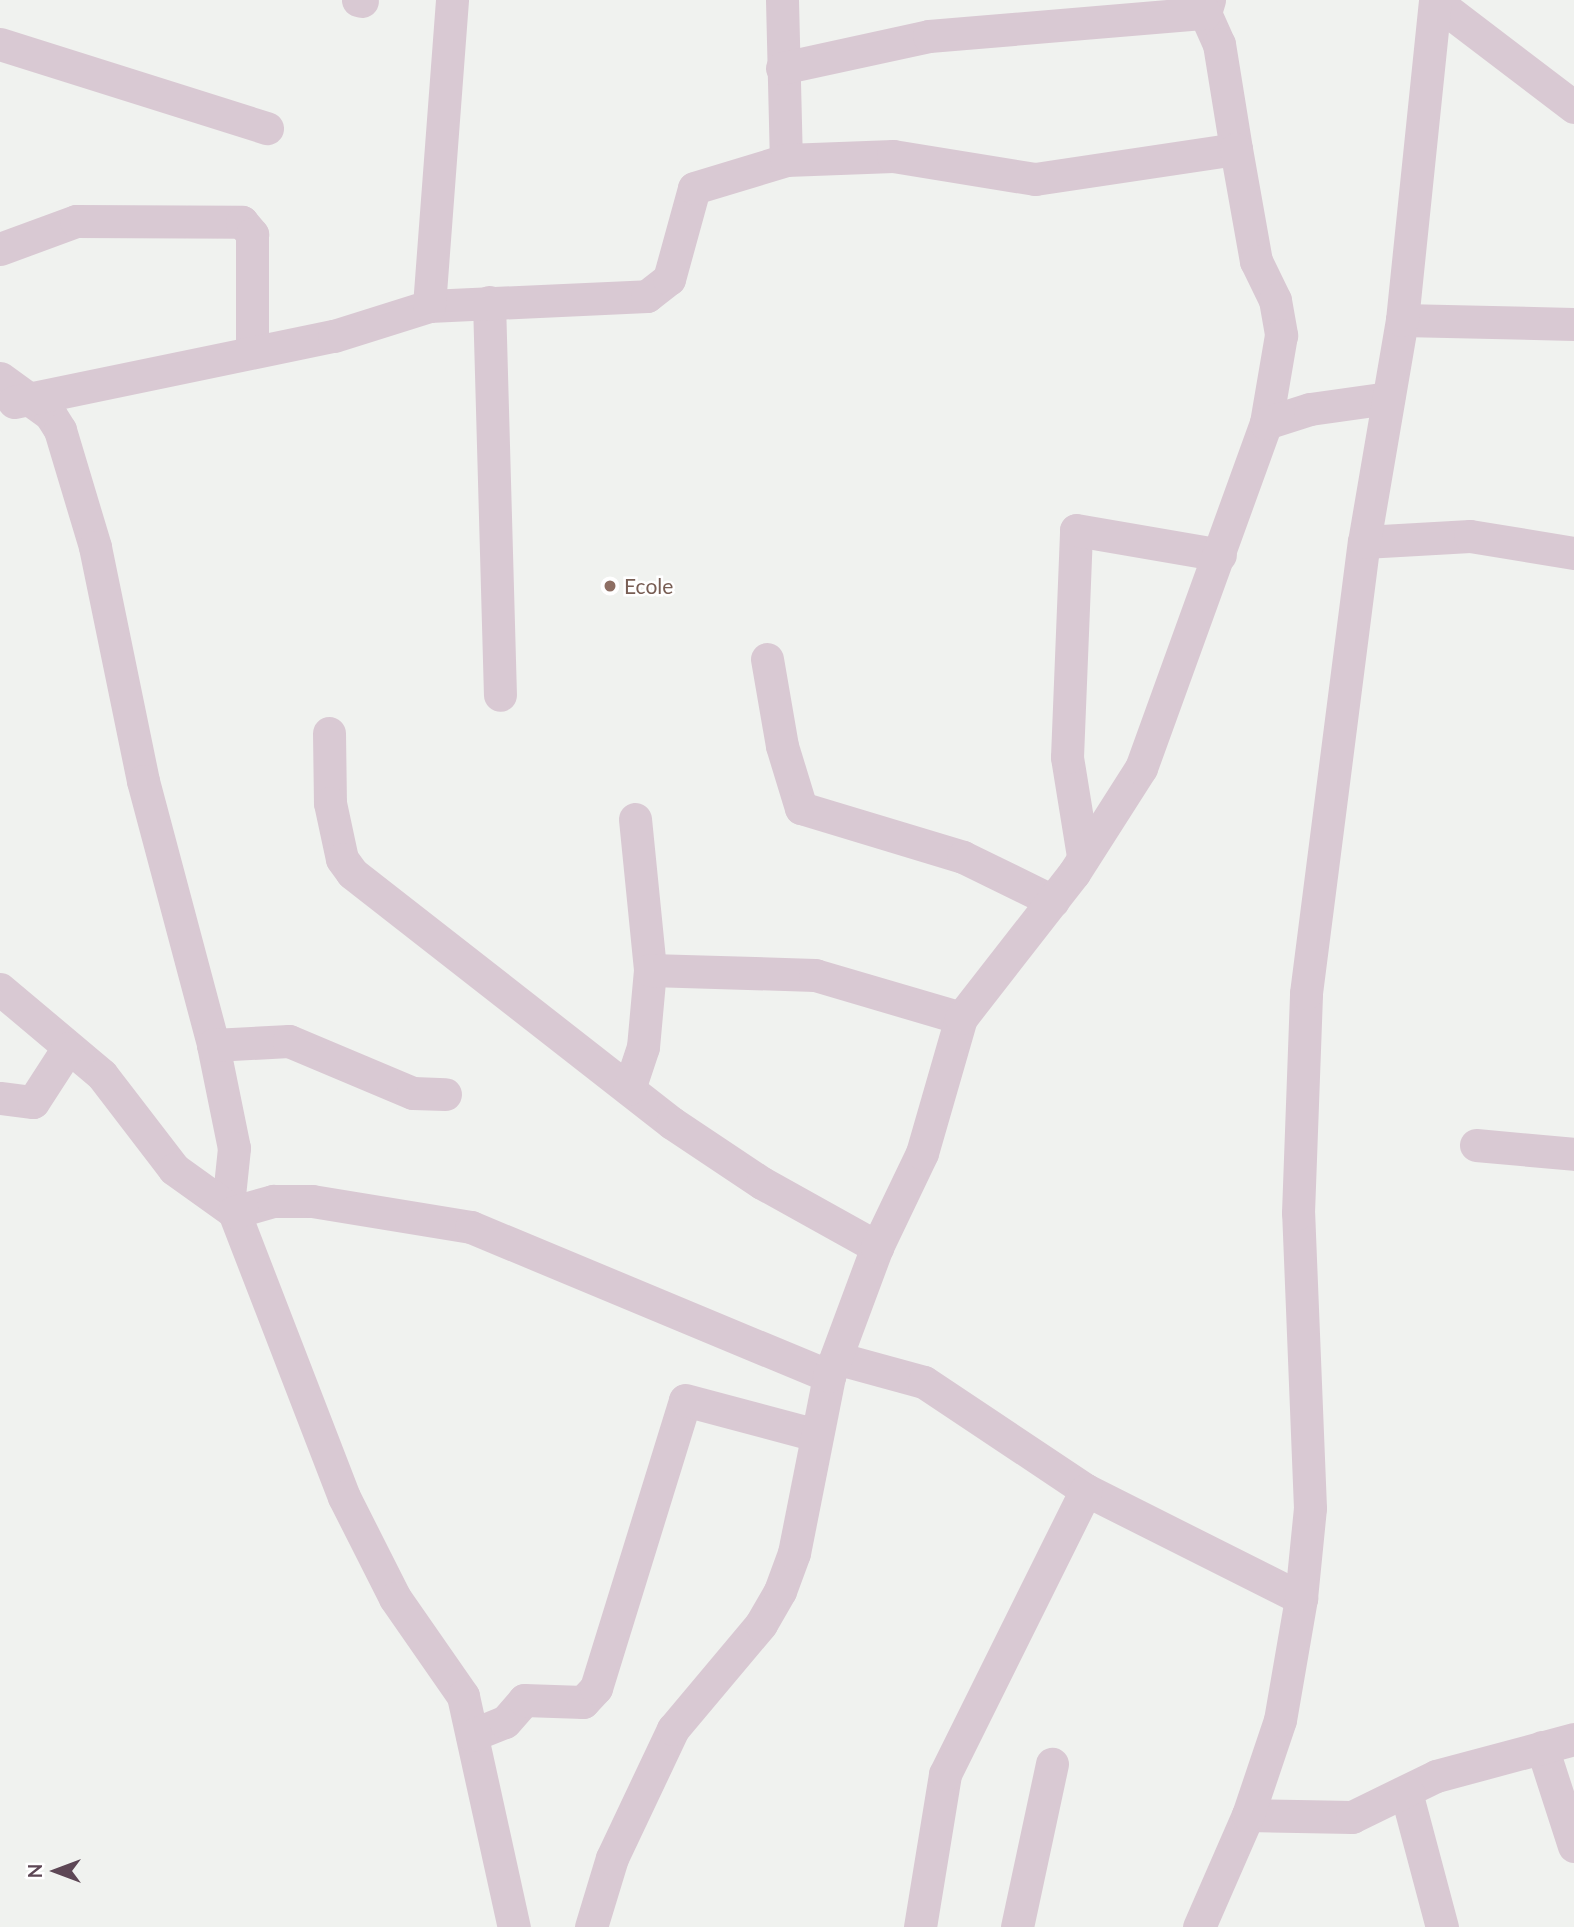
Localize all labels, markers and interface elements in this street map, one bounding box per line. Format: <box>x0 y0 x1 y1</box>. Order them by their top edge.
place label: Ecole <box>624 573 673 599</box>
marker: Ecole <box>602 578 618 594</box>
north arrow <box>21 1836 91 1906</box>
text: N <box>23 1864 46 1878</box>

